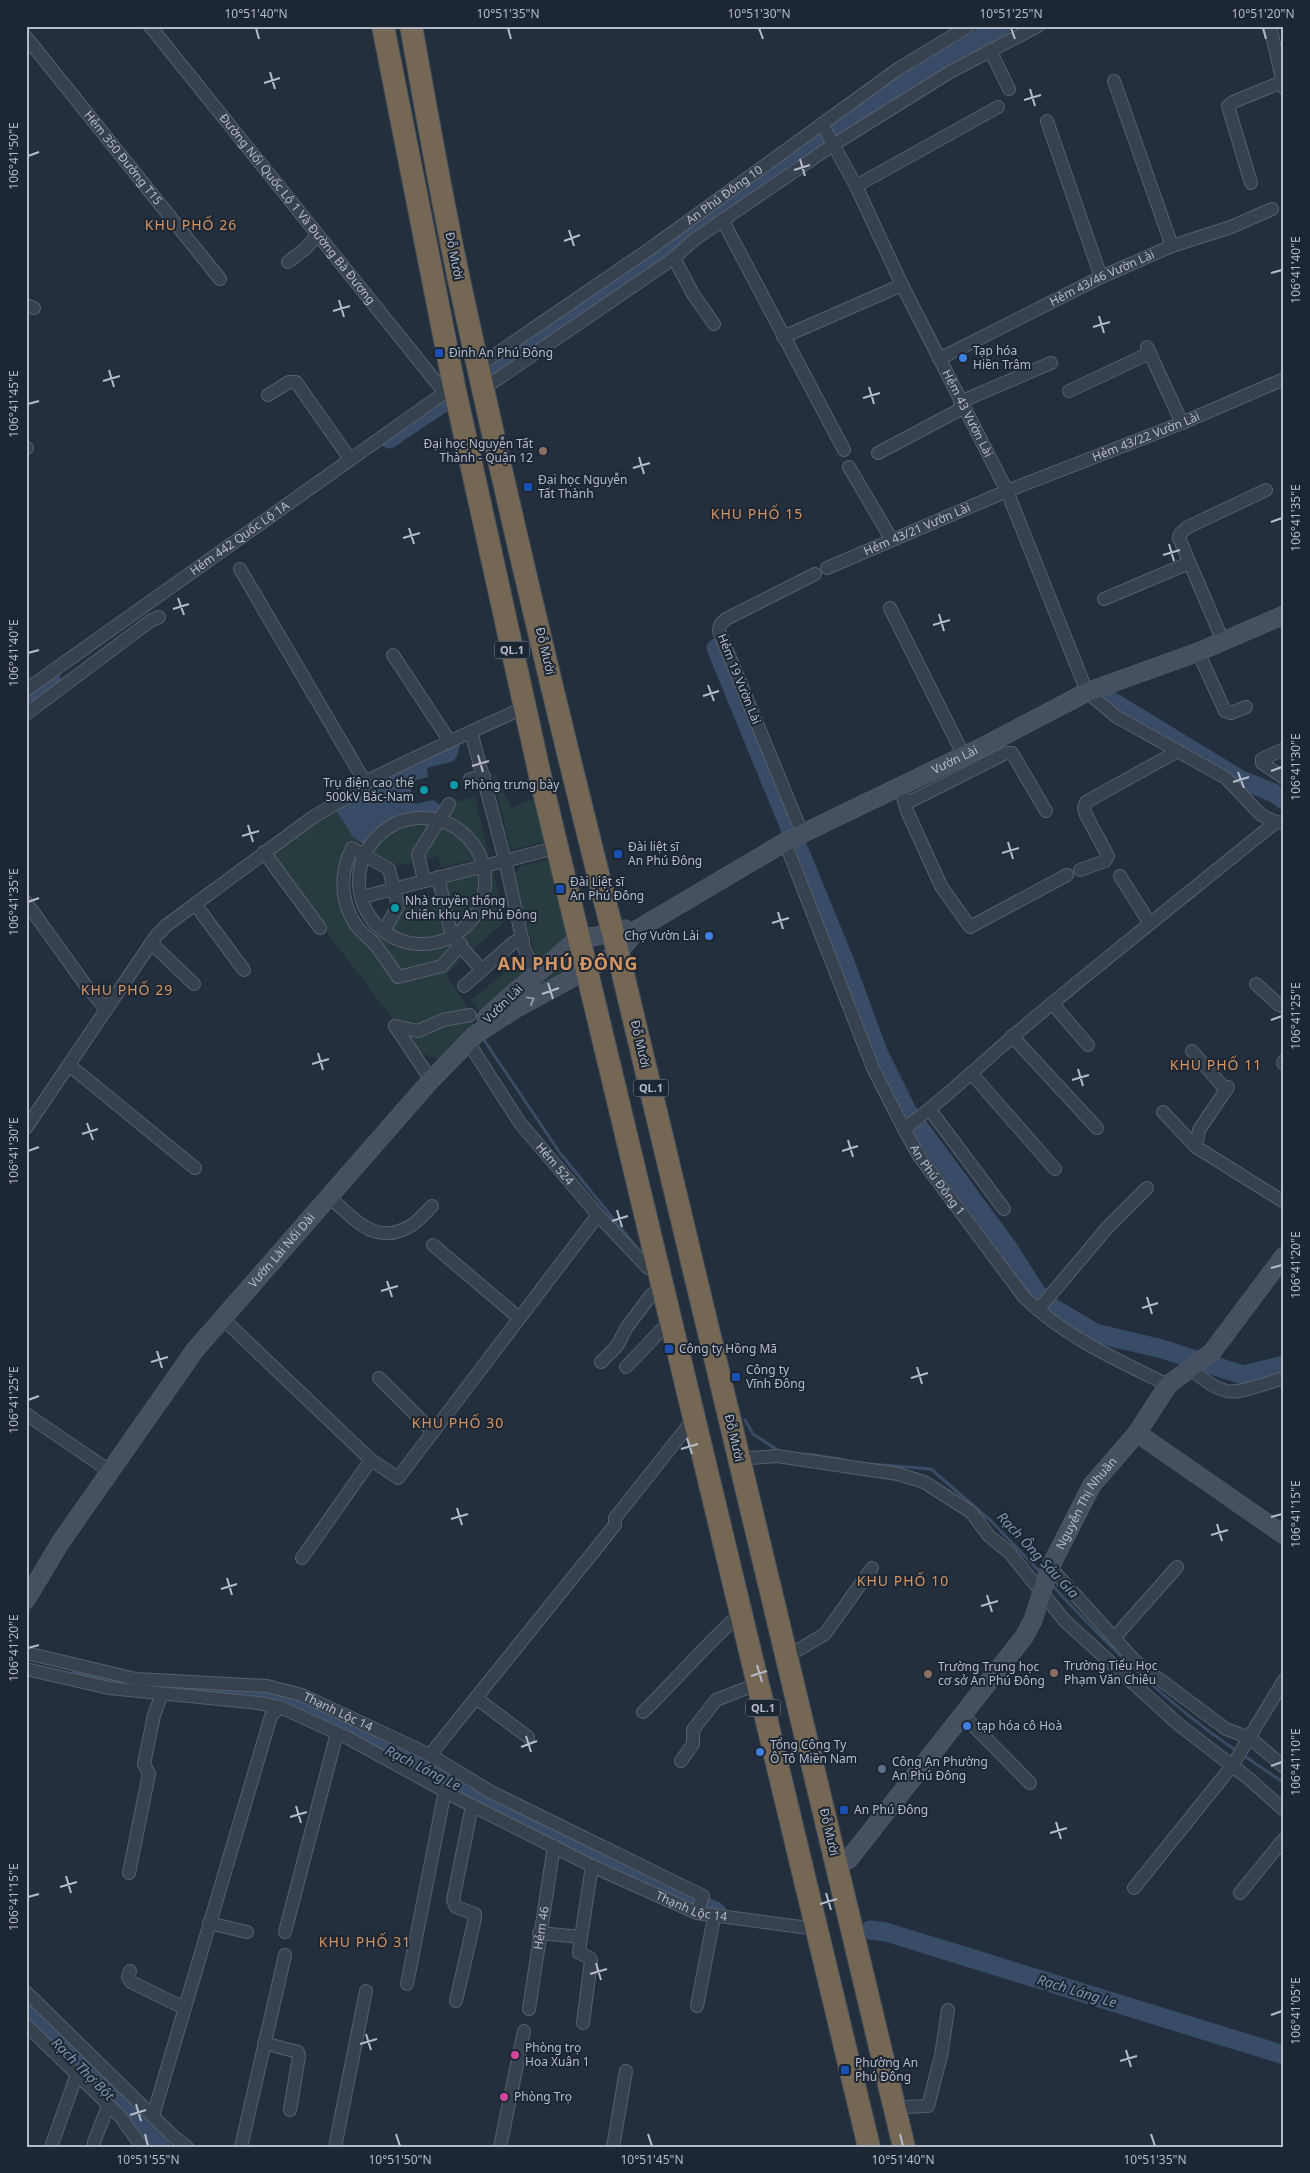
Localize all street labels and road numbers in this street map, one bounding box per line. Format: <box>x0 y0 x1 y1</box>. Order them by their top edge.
street label: Hẻm 350 Đường T15 <box>80 107 166 208</box>
street label: Đường Nối Quốc Lộ 1 Và Đường Bà Đương <box>216 110 380 308</box>
street label: An Phú Đông 10 <box>682 161 766 228</box>
street label: Đỗ Mười <box>442 230 467 281</box>
street label: Hẻm 43/46 Vườn Lài <box>1046 246 1157 310</box>
street label: Hẻm 43 Vườn Lài <box>938 366 997 460</box>
street label: Hẻm 43/22 Vườn Lài <box>1090 407 1202 465</box>
street label: Hẻm 442 Quốc Lộ 1A <box>186 497 293 579</box>
street label: Hẻm 43/21 Vườn Lài <box>861 499 973 559</box>
street label: Đỗ Mười <box>532 625 559 676</box>
street label: Hẻm 19 Vườn Lài <box>714 631 765 727</box>
road number: QL.1 <box>494 642 530 658</box>
street label: Vườn Lài <box>929 741 980 778</box>
street label: Vườn Lài <box>479 980 526 1027</box>
street label: Đỗ Mười <box>627 1018 654 1069</box>
road number: QL.1 <box>634 1080 668 1096</box>
street label: Hẻm 524 <box>532 1139 578 1189</box>
street label: An Phú Đông 1 <box>906 1141 969 1219</box>
street label: Vườn Lài Nối Dài <box>244 1209 319 1291</box>
street label: Đỗ Mười <box>721 1412 748 1463</box>
street label: Nguyễn Thị Nhuần <box>1051 1453 1121 1552</box>
street label: Thạnh Lộc 14 <box>301 1688 376 1735</box>
road number: QL.1 <box>746 1700 780 1716</box>
street label: Đỗ Mười <box>816 1806 843 1857</box>
street label: Thạnh Lộc 14 <box>653 1887 728 1925</box>
street label: Hẻm 46 <box>529 1905 553 1951</box>

